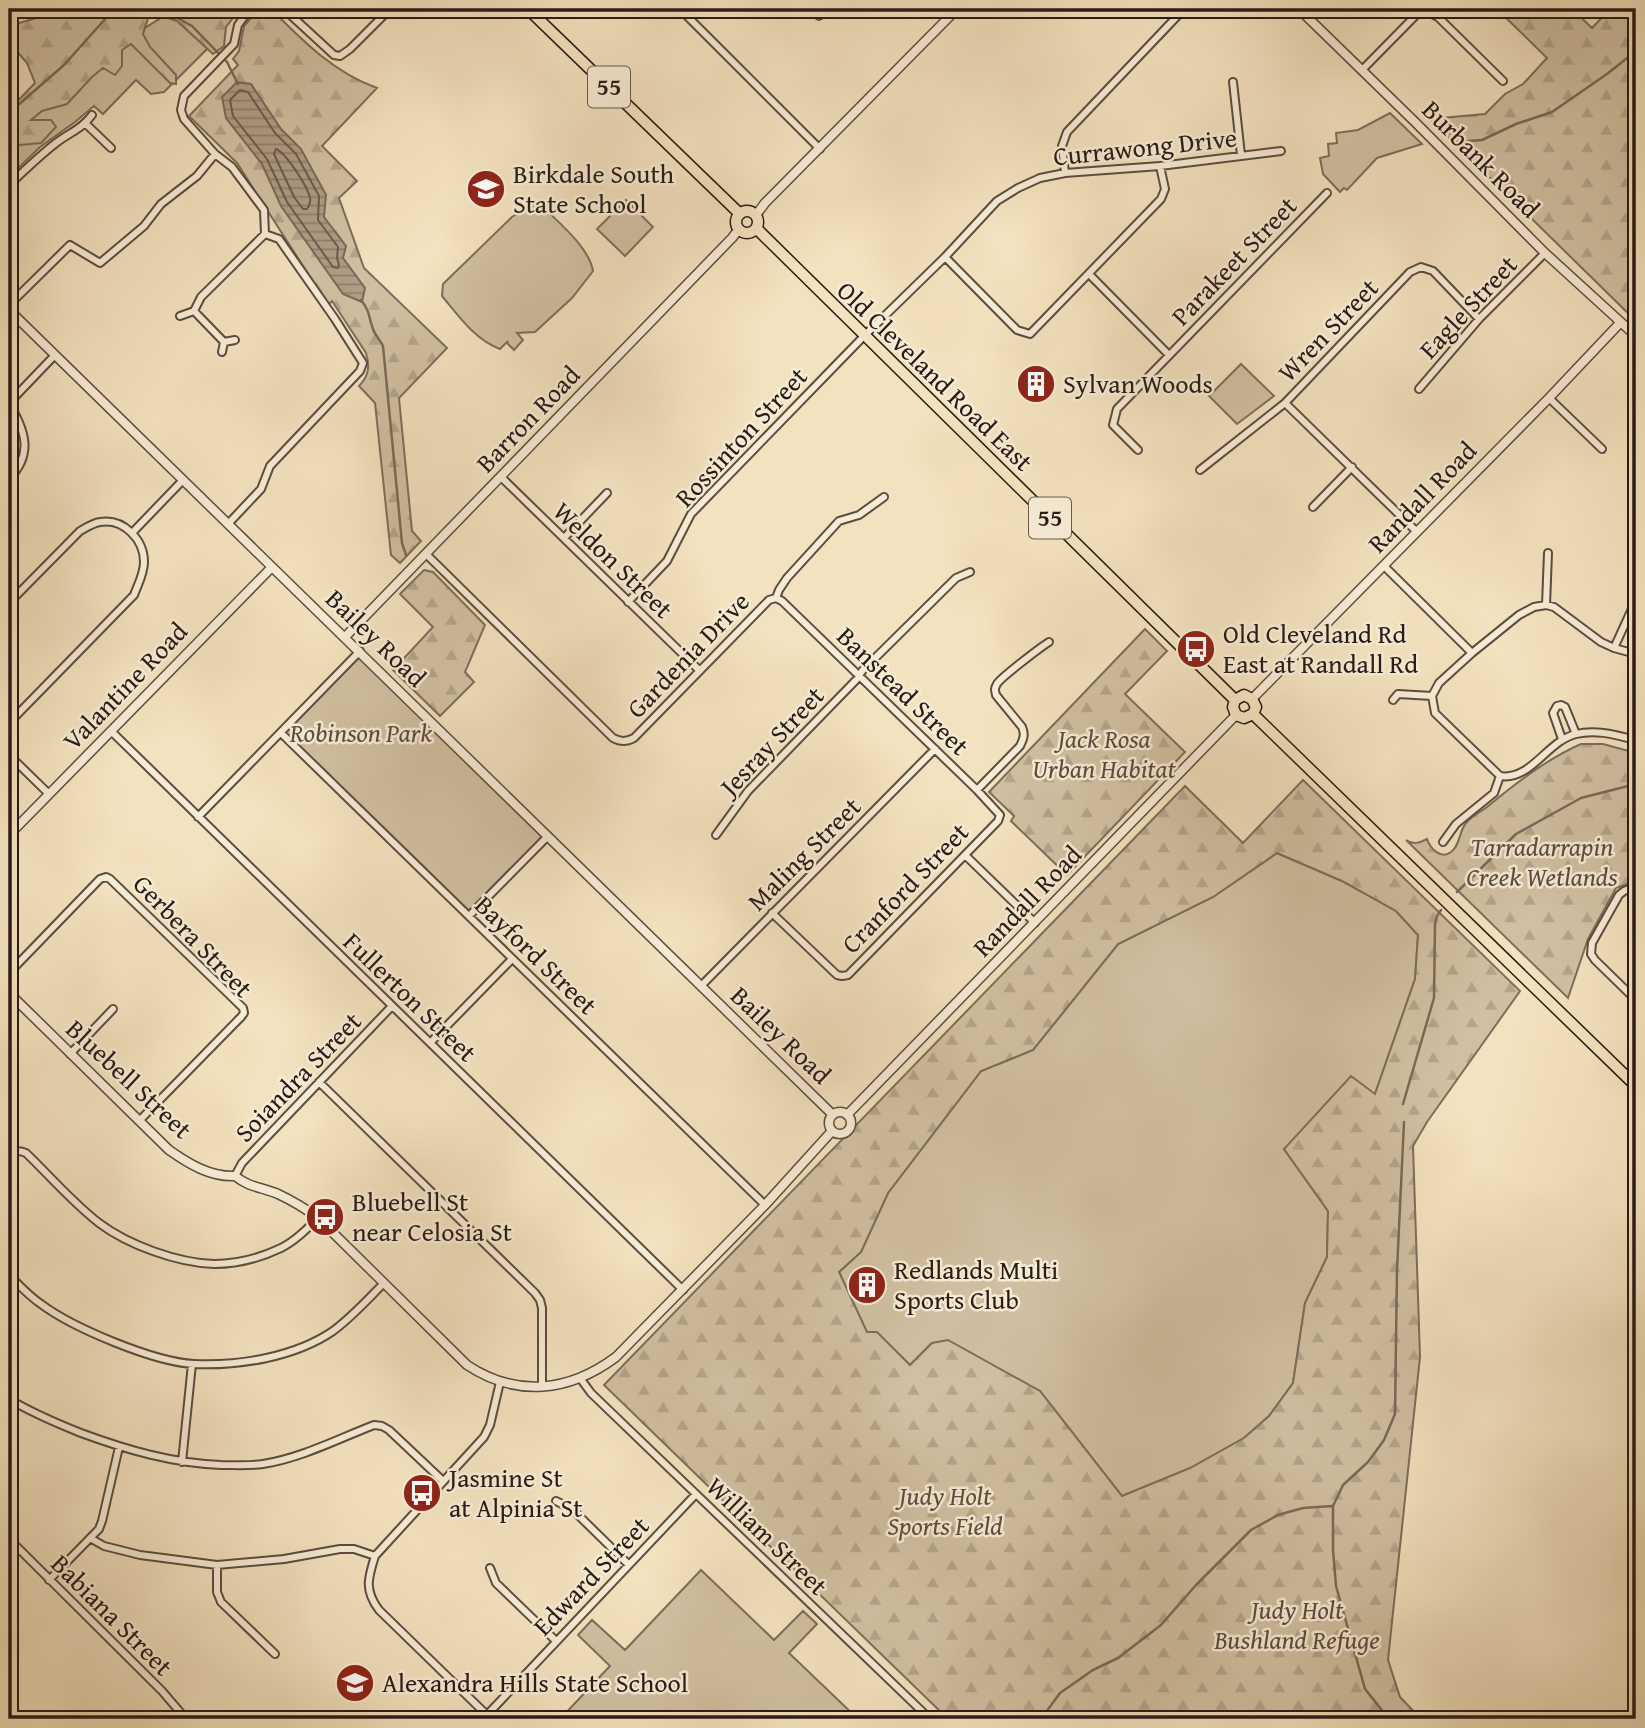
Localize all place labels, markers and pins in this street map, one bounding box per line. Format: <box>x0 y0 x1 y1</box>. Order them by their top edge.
place label: Birkdale South State School <box>513 154 675 223</box>
school or university icon: Birkdale South State School <box>465 168 507 210</box>
building icon: Sylvan Woods <box>1015 363 1057 405</box>
place label: Sylvan Woods <box>1063 364 1213 403</box>
place label: Old Cleveland Rd East at Randall Rd <box>1223 614 1418 683</box>
bus stop icon: Old Cleveland Rd East at Randall Rd <box>1175 628 1217 670</box>
place label: Bluebell St near Celosia St <box>352 1182 512 1251</box>
bus stop icon: Bluebell St near Celosia St <box>304 1196 346 1238</box>
place label: Redlands Multi Sports Club <box>894 1250 1058 1319</box>
building icon: Redlands Multi Sports Club <box>846 1264 888 1306</box>
place label: Jasmine St at Alpinia St <box>446 1458 582 1527</box>
bus stop icon: Jasmine St at Alpinia St <box>401 1472 443 1514</box>
school or university icon: Alexandra Hills State School <box>334 1662 376 1704</box>
place label: Alexandra Hills State School <box>382 1663 688 1702</box>

